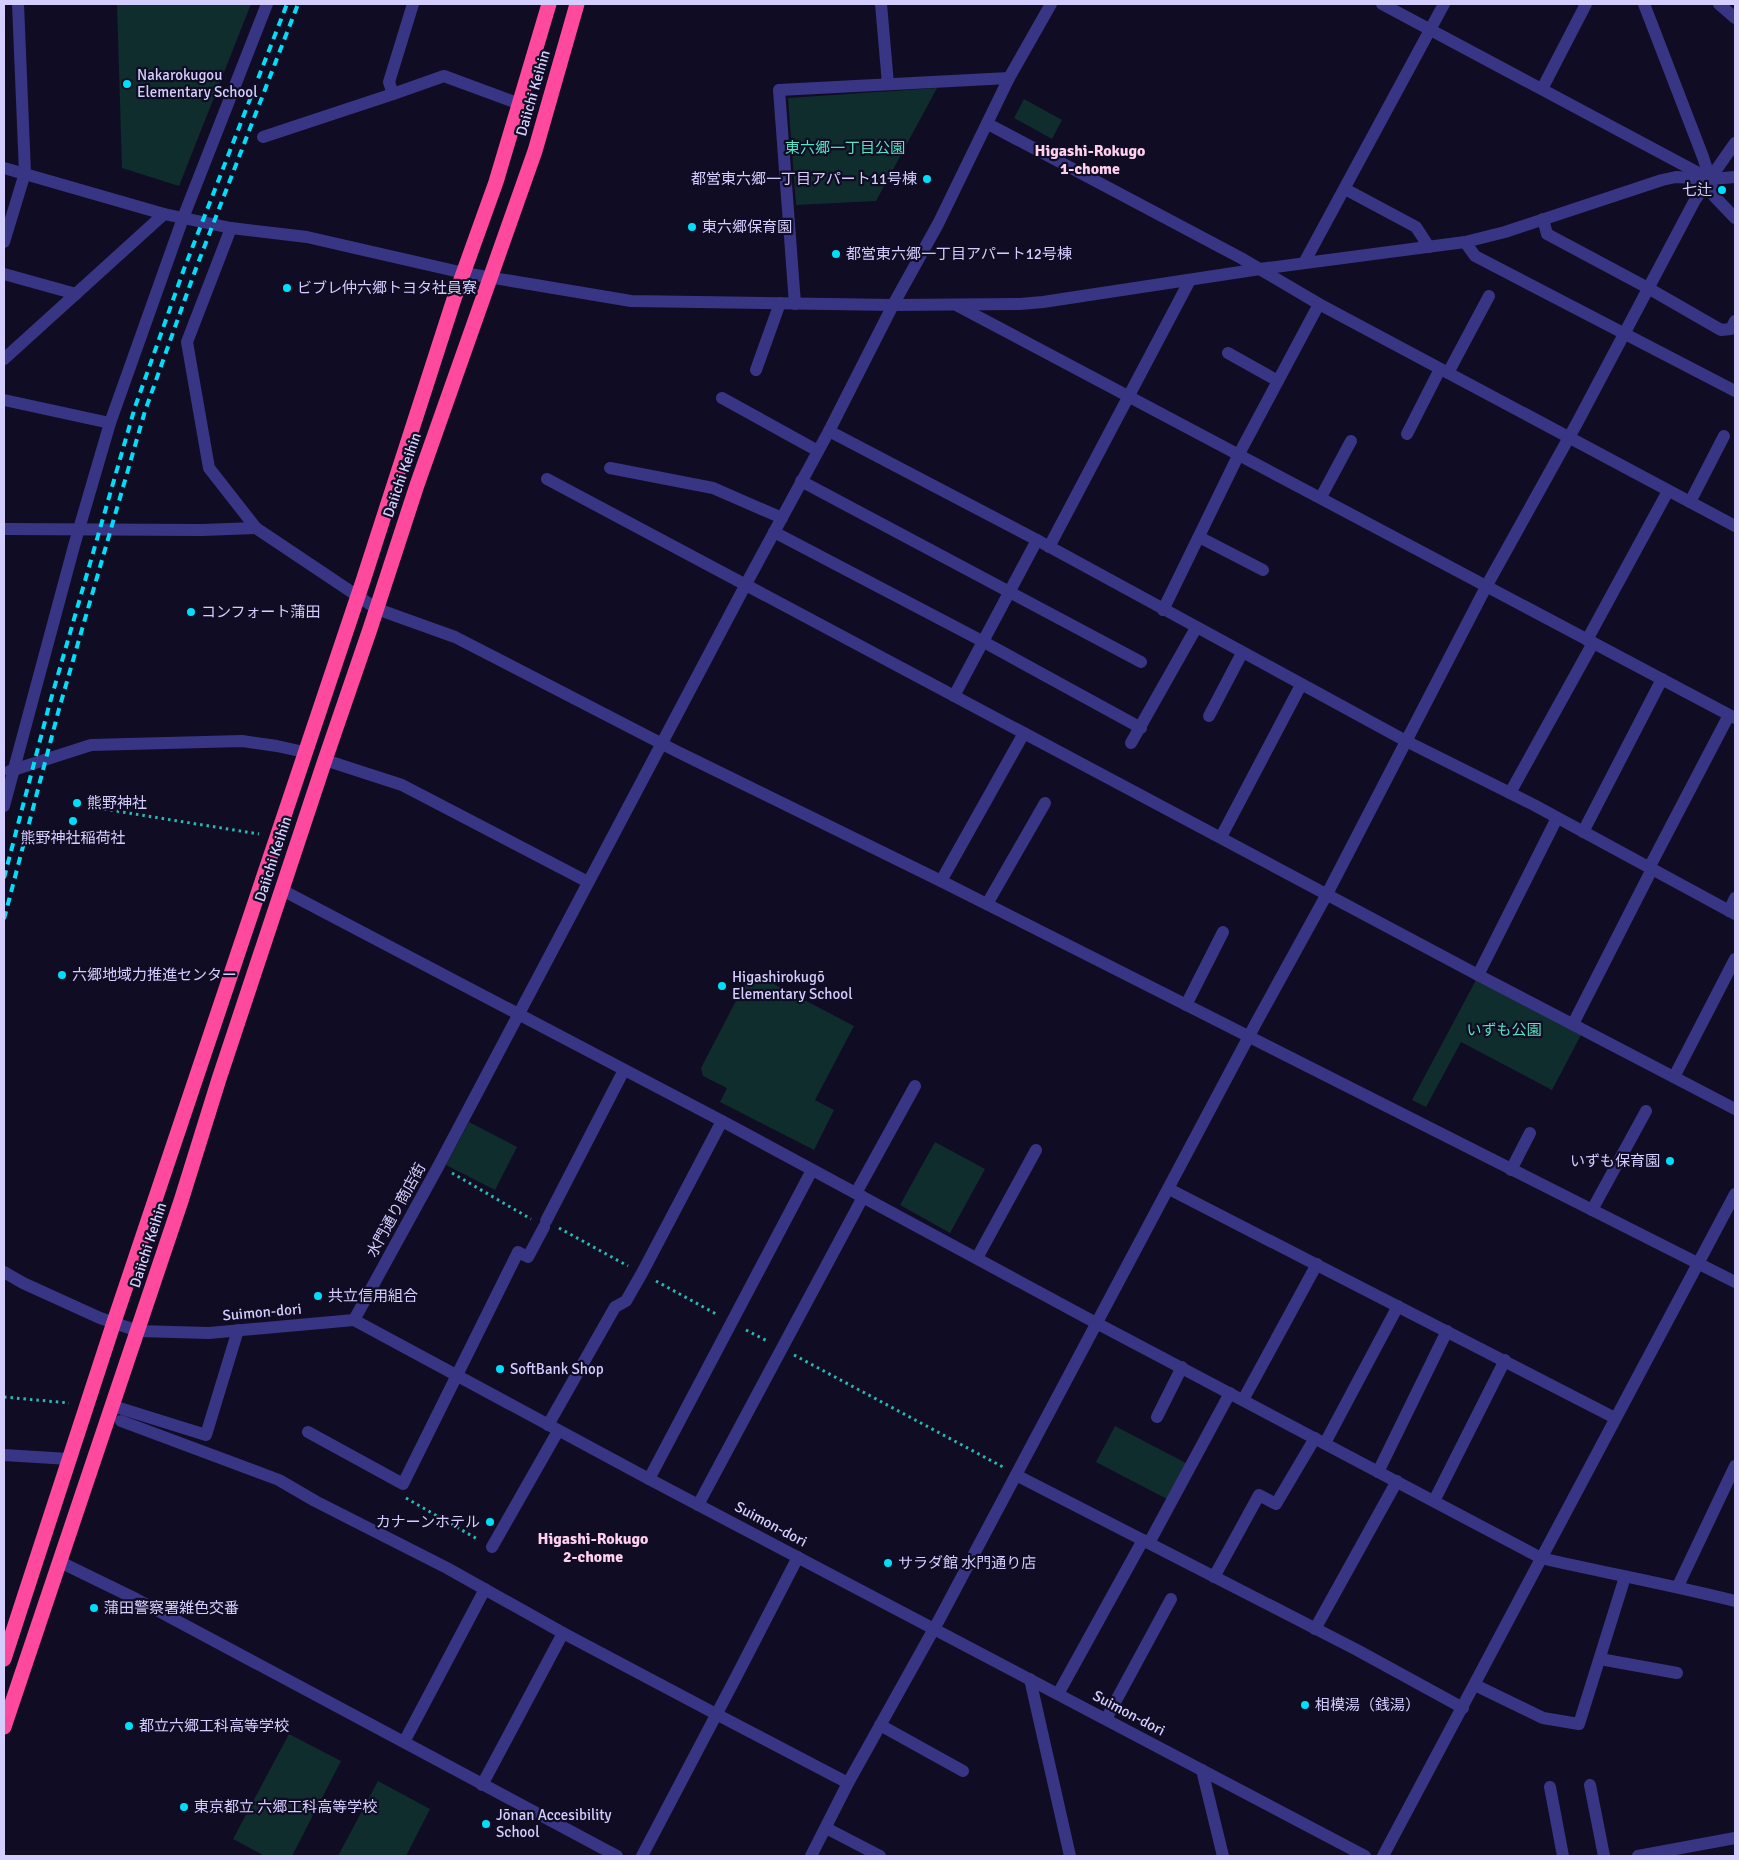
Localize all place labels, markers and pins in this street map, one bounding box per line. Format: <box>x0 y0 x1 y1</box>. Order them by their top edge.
place label: Nakarokugou Elementary School <box>137 66 258 101</box>
marker: Nakarokugou Elementary School <box>121 78 133 90</box>
place label: 都営東六郷一丁目アパート11号棟 <box>691 170 917 188</box>
marker: 都営東六郷一丁目アパート11号棟 <box>921 173 933 185</box>
place label: 七辻 <box>1682 181 1712 199</box>
marker: 七辻 <box>1716 184 1728 196</box>
place label: 東六郷保育園 <box>702 218 792 236</box>
marker: 東六郷保育園 <box>686 221 698 233</box>
place label: 都営東六郷一丁目アパート12号棟 <box>846 245 1072 263</box>
marker: 都営東六郷一丁目アパート12号棟 <box>830 248 842 260</box>
place label: ビブレ仲六郷トヨタ社員寮 <box>297 279 477 297</box>
marker: ビブレ仲六郷トヨタ社員寮 <box>281 282 293 294</box>
place label: コンフォート蒲田 <box>201 603 321 621</box>
marker: コンフォート蒲田 <box>185 606 197 618</box>
place label: 熊野神社 <box>87 794 147 812</box>
marker: 熊野神社 <box>71 797 83 809</box>
marker: 熊野神社稲荷社 <box>67 815 79 827</box>
place label: 熊野神社稲荷社 <box>20 829 126 847</box>
place label: 六郷地域力推進センター <box>72 966 237 984</box>
place label: Higashirokugō Elementary School <box>732 968 853 1003</box>
marker: 六郷地域力推進センター <box>56 969 68 981</box>
marker: Higashirokugō Elementary School <box>716 980 728 992</box>
place label: いずも保育園 <box>1570 1152 1660 1170</box>
marker: いずも保育園 <box>1664 1155 1676 1167</box>
place label: 共立信用組合 <box>328 1287 418 1305</box>
marker: 共立信用組合 <box>312 1290 324 1302</box>
place label: SoftBank Shop <box>510 1360 604 1378</box>
marker: SoftBank Shop <box>494 1363 506 1375</box>
place label: カナーンホテル <box>376 1513 480 1531</box>
marker: カナーンホテル <box>484 1516 496 1528</box>
place label: サラダ館 水門通り店 <box>898 1554 1036 1572</box>
marker: サラダ館 水門通り店 <box>882 1557 894 1569</box>
place label: 蒲田警察署雑色交番 <box>104 1599 239 1617</box>
marker: 蒲田警察署雑色交番 <box>88 1602 100 1614</box>
place label: 相模湯（銭湯） <box>1315 1696 1420 1714</box>
marker: 相模湯（銭湯） <box>1299 1699 1311 1711</box>
place label: 都立六郷工科高等学校 <box>139 1717 289 1735</box>
marker: 都立六郷工科高等学校 <box>123 1720 135 1732</box>
place label: 東京都立 六郷工科高等学校 <box>194 1798 377 1816</box>
marker: 東京都立 六郷工科高等学校 <box>178 1801 190 1813</box>
place label: Jōnan Accesibility School <box>496 1806 612 1841</box>
marker: Jōnan Accesibility School <box>480 1818 492 1830</box>

